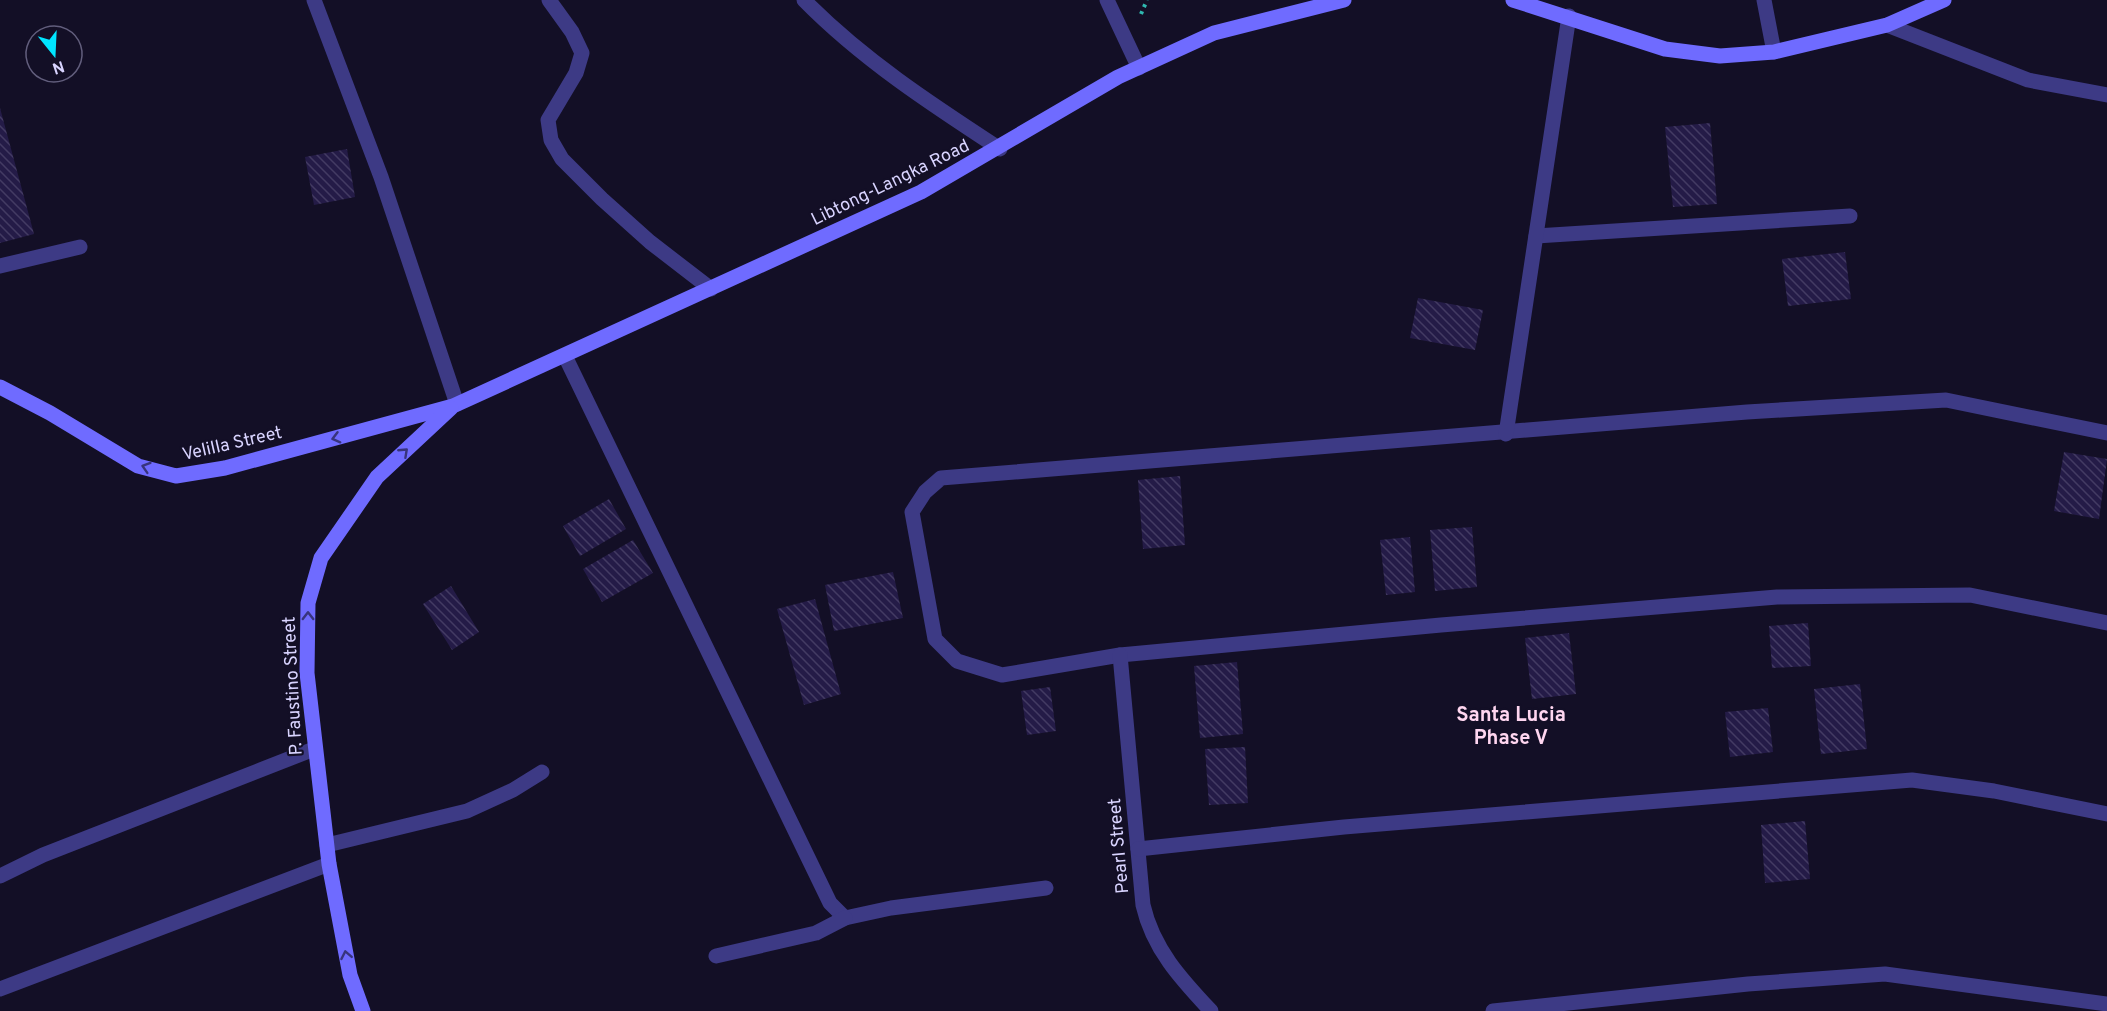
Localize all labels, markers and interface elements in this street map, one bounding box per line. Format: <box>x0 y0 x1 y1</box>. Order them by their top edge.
north arrow <box>24 24 84 84</box>
text: N <box>49 55 67 78</box>
street label: Libtong-Langka Road <box>808 135 974 232</box>
street label: Velilla Street <box>180 422 284 467</box>
one-way arrow <box>331 431 341 443</box>
one-way arrow <box>397 448 408 459</box>
one-way arrow <box>141 462 152 474</box>
one-way arrow <box>302 611 314 620</box>
street label: P. Faustino Street <box>278 616 309 756</box>
district label: Santa Lucia Phase V <box>1456 703 1566 752</box>
street label: Pearl Street <box>1104 797 1135 895</box>
one-way arrow <box>340 950 353 960</box>

